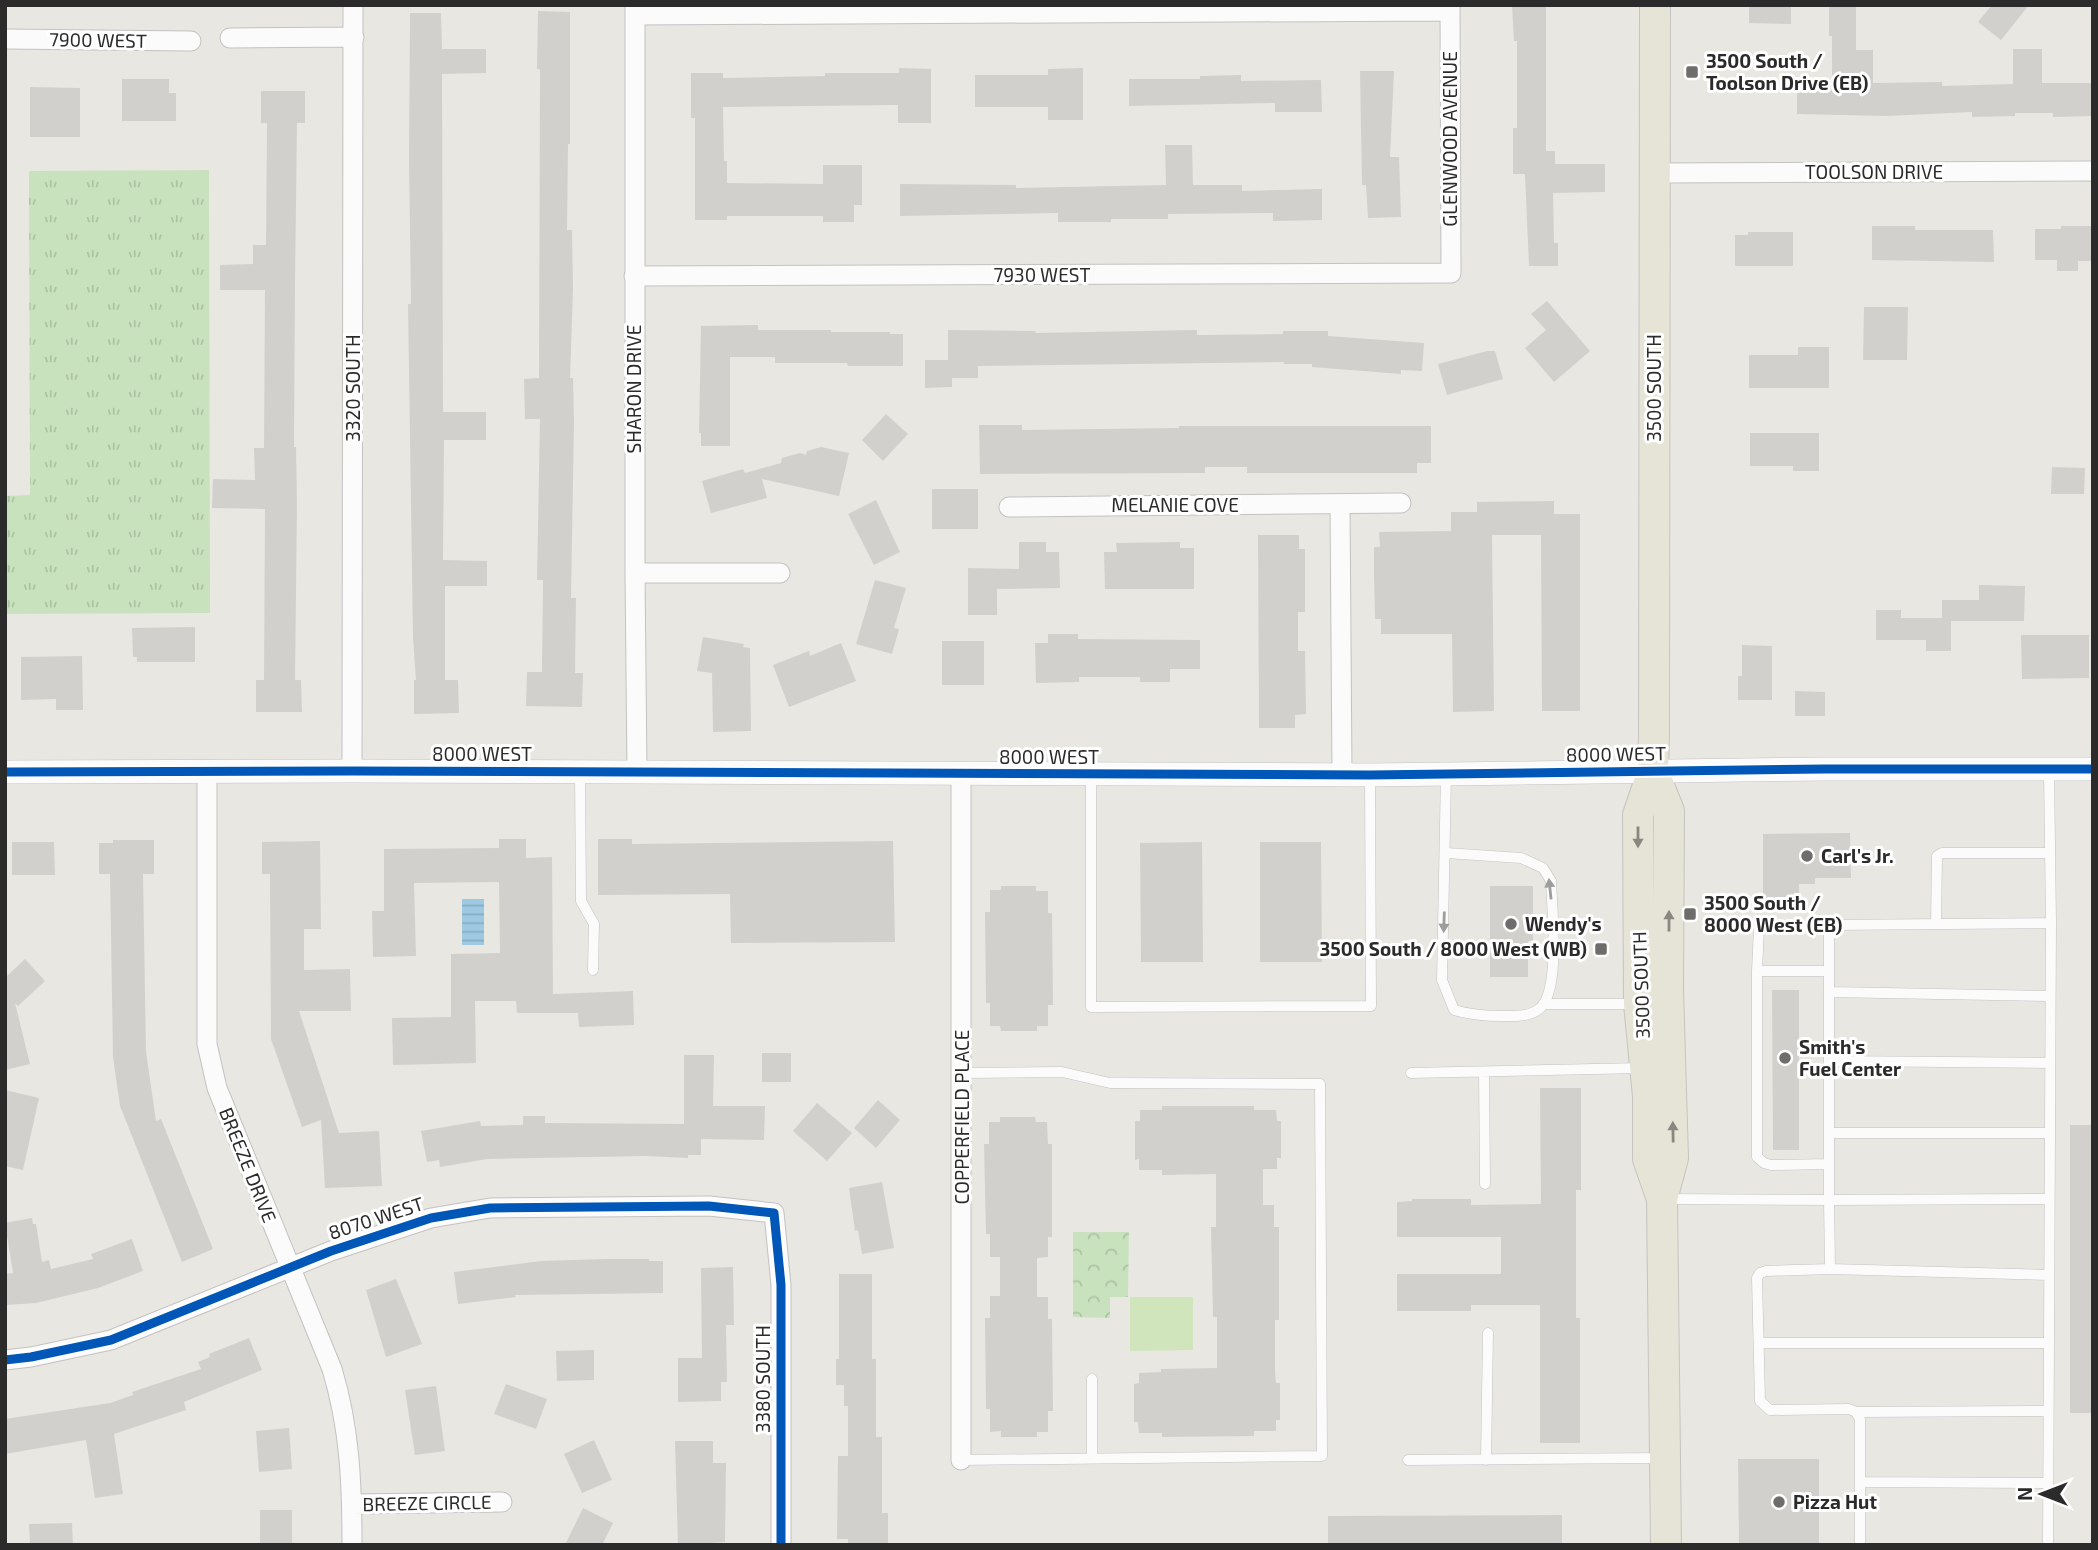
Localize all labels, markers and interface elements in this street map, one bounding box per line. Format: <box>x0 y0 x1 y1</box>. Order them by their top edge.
street label: 7900 WEST <box>49 27 147 52</box>
place label: 3500 South / Toolson Drive (EB) <box>1706 49 1869 94</box>
street label: GLENWOOD AVENUE <box>1438 51 1461 227</box>
marker: 3500 South / Toolson Drive (EB) <box>1684 64 1700 80</box>
street label: TOOLSON DRIVE <box>1805 160 1943 183</box>
street label: 7930 WEST <box>994 263 1090 286</box>
street label: SHARON DRIVE <box>622 325 645 453</box>
street label: 3320 SOUTH <box>341 334 364 442</box>
street label: 3500 SOUTH <box>1642 334 1665 442</box>
street label: MELANIE COVE <box>1111 493 1239 516</box>
street label: 8000 WEST <box>1566 741 1666 766</box>
street label: 8000 WEST <box>432 742 532 765</box>
street label: 8000 WEST <box>999 745 1099 768</box>
one-way arrow <box>1632 826 1644 848</box>
place label: Carl's Jr. <box>1821 844 1894 867</box>
marker: Carl's Jr. <box>1799 848 1815 864</box>
one-way arrow <box>1545 878 1556 900</box>
place label: 3500 South / 8000 West (EB) <box>1704 891 1843 936</box>
marker: 3500 South / 8000 West (EB) <box>1682 906 1698 922</box>
one-way arrow <box>1663 909 1675 931</box>
one-way arrow <box>1438 911 1449 933</box>
place label: Wendy's <box>1525 912 1602 936</box>
marker: Wendy's <box>1503 916 1519 932</box>
street label: 3500 SOUTH <box>1627 931 1654 1039</box>
place label: 3500 South / 8000 West (WB) <box>1319 937 1587 960</box>
marker: 3500 South / 8000 West (WB) <box>1593 941 1609 957</box>
street label: COPPERFIELD PLACE <box>950 1030 973 1204</box>
place label: Smith's Fuel Center <box>1799 1035 1901 1080</box>
marker: Smith's Fuel Center <box>1777 1050 1793 1066</box>
street label: BREEZE DRIVE <box>215 1104 282 1226</box>
one-way arrow <box>1667 1121 1679 1143</box>
street label: 8070 WEST <box>325 1191 426 1244</box>
street label: 3380 SOUTH <box>751 1325 774 1433</box>
north arrow <box>2007 1459 2077 1529</box>
text: N <box>2013 1487 2036 1501</box>
street label: BREEZE CIRCLE <box>362 1490 492 1515</box>
place label: Pizza Hut <box>1793 1490 1877 1513</box>
marker: Pizza Hut <box>1771 1494 1787 1510</box>

